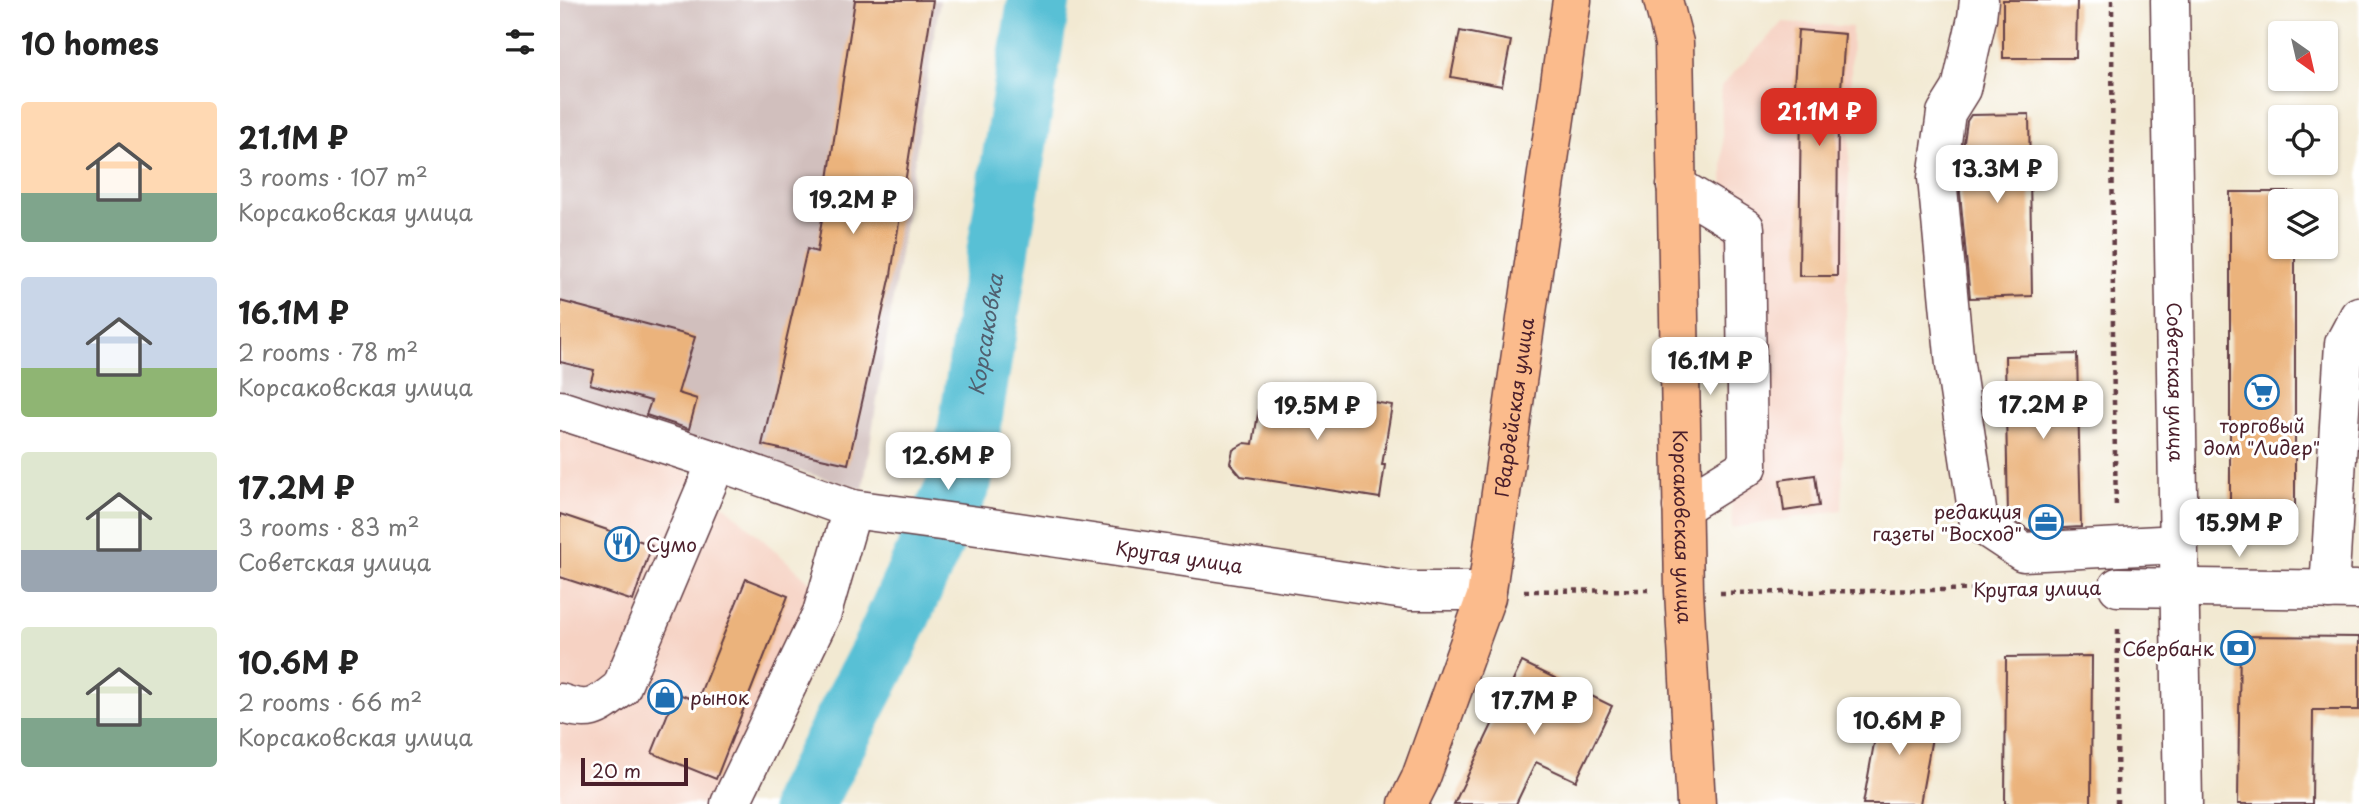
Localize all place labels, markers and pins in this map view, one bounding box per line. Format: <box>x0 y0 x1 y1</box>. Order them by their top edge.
pin: 21.1M ₽ <box>1754 88 1884 148</box>
pin: 13.3M ₽ <box>1932 146 2062 205</box>
pin: 19.2M ₽ <box>788 176 918 236</box>
pin: 16.1M ₽ <box>1645 338 1775 397</box>
supermarket icon: торговый дом "Лидер" <box>2243 373 2281 411</box>
pin: 19.5M ₽ <box>1252 382 1382 442</box>
pin: 17.2M ₽ <box>1978 382 2108 441</box>
place label: торговый дом "Лидер" <box>2204 411 2320 461</box>
pin: 12.6M ₽ <box>883 433 1013 492</box>
place label: редакция газеты "Восход" <box>1872 497 2022 547</box>
pin: 15.9M ₽ <box>2174 500 2304 559</box>
office icon: редакция газеты "Восход" <box>2027 503 2065 541</box>
restaurant icon: Сумо <box>603 525 641 563</box>
place label: Сумо <box>646 530 697 558</box>
bank icon: Сбербанк <box>2219 629 2257 667</box>
place label: Сбербанк <box>2122 634 2215 662</box>
shop icon: рынок <box>646 678 684 716</box>
pin: 17.7M ₽ <box>1469 678 1599 737</box>
place label: рынок <box>690 683 750 711</box>
pin: 10.6M ₽ <box>1834 698 1964 757</box>

